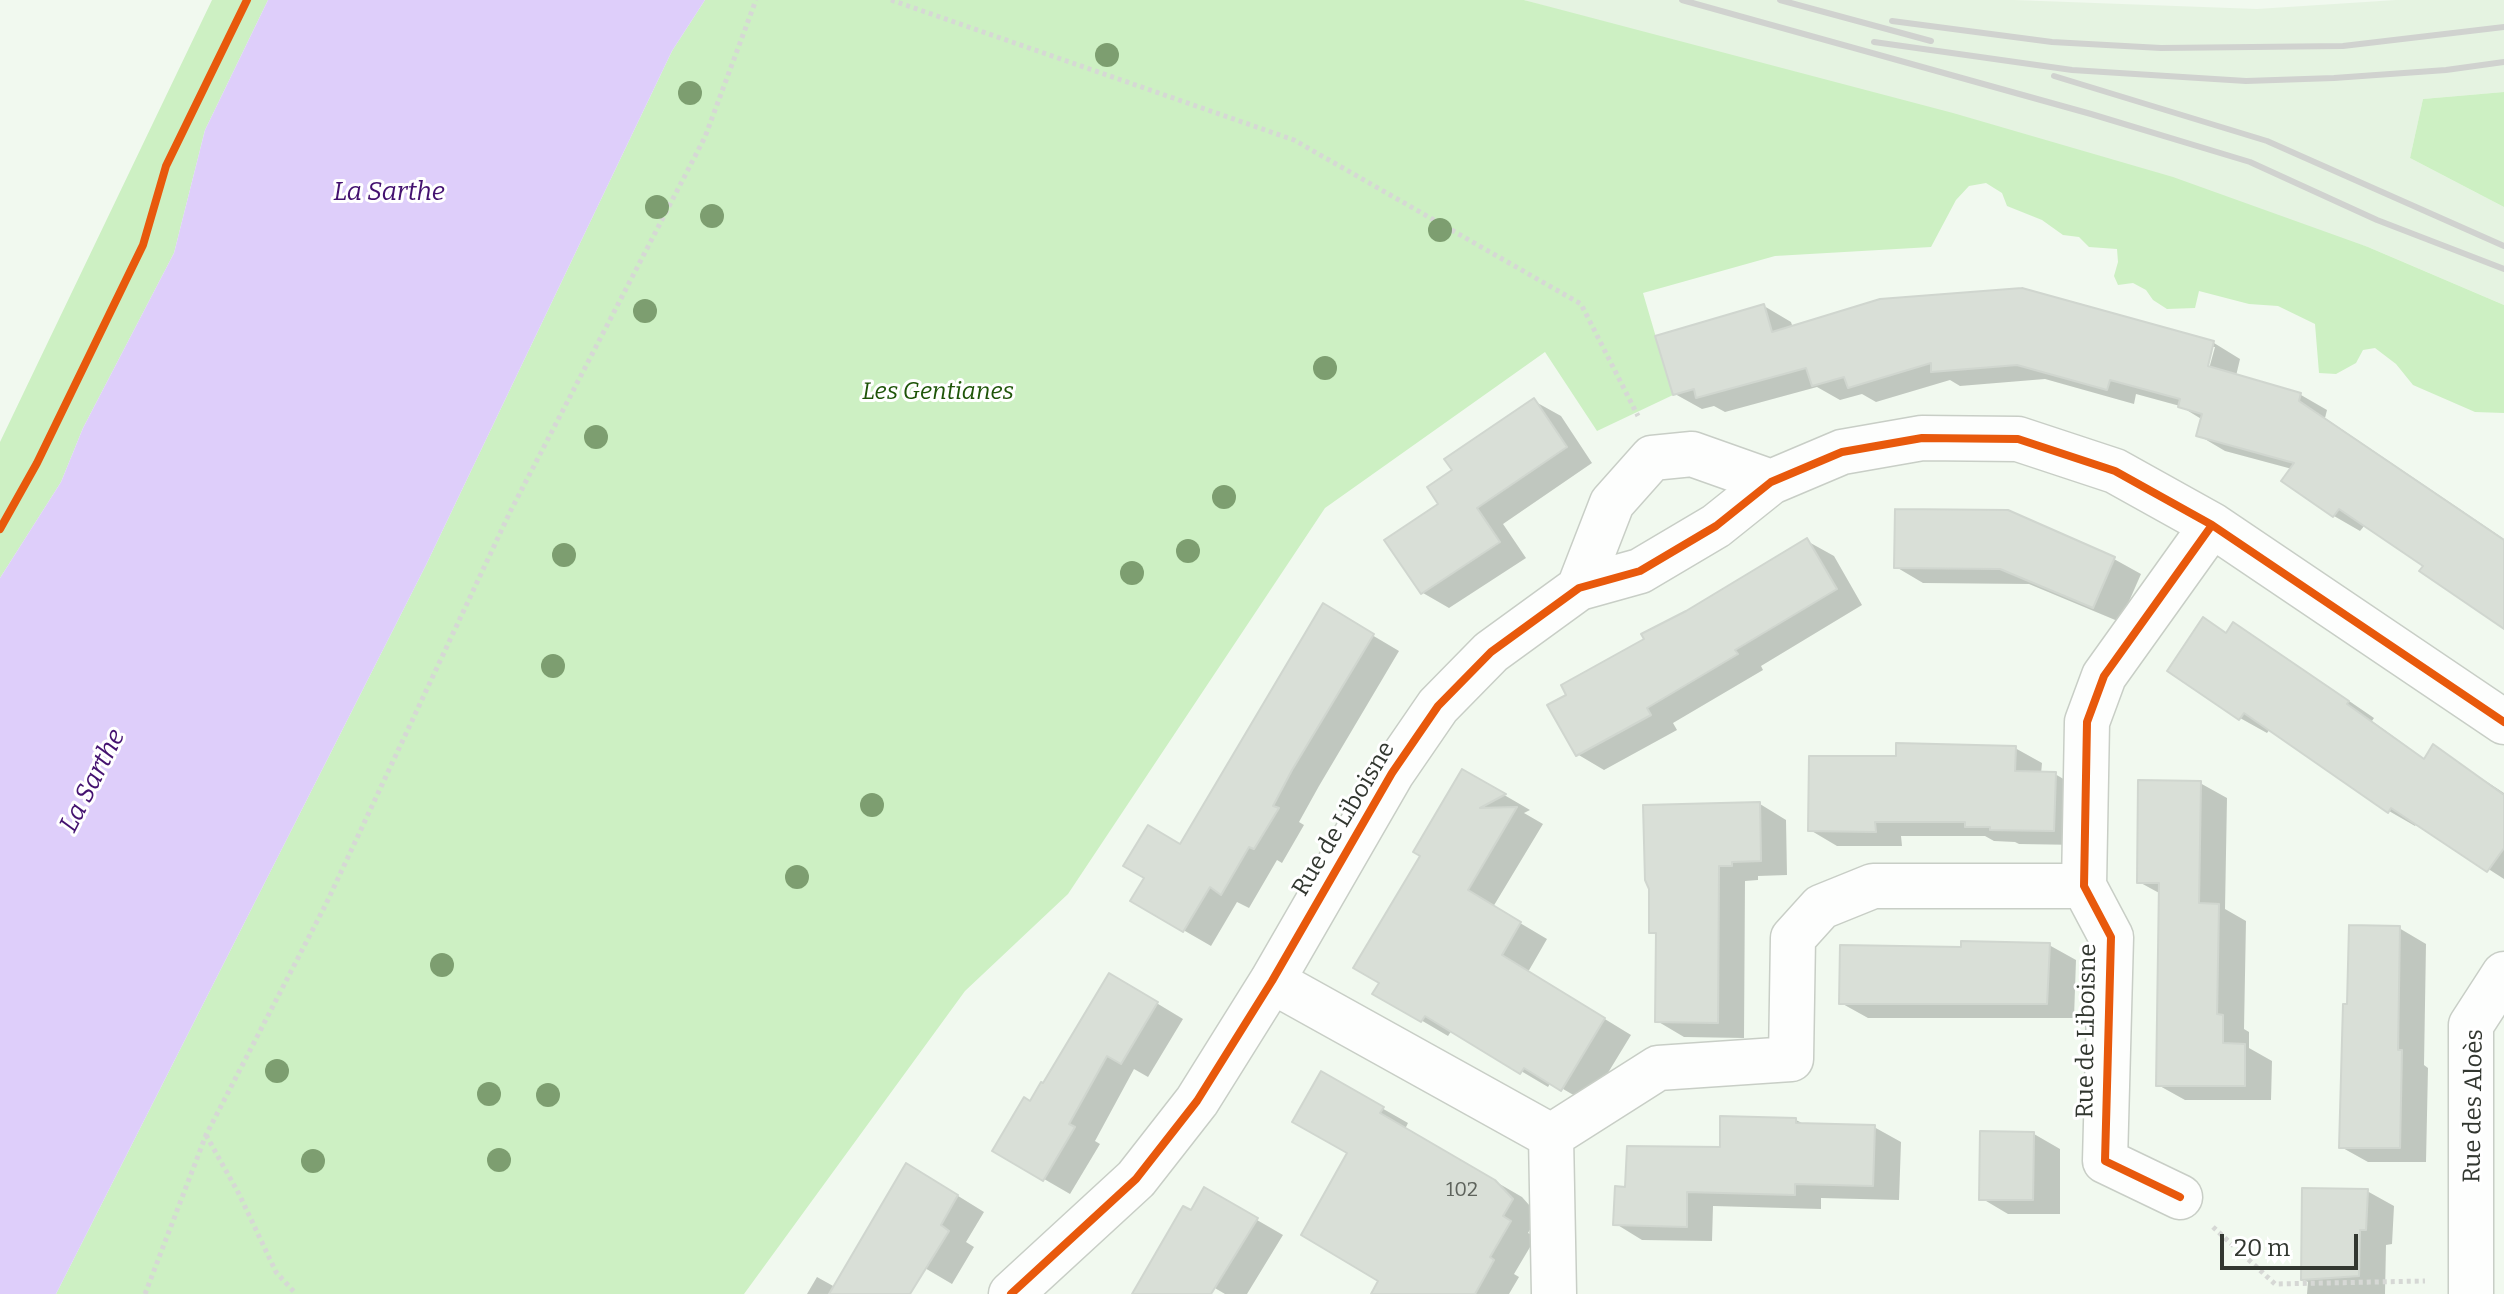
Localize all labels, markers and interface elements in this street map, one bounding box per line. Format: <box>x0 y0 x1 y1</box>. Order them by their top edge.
water label: La Sarthe <box>333 177 445 209</box>
park label: Les Gentianes <box>862 378 1014 406</box>
water label: La Sarthe <box>54 724 132 838</box>
street label: Rue de Liboisne <box>1287 737 1401 901</box>
street label: Rue de Liboisne <box>2071 943 2103 1119</box>
street label: Rue des Aloès <box>2458 1029 2490 1183</box>
house number: 102 <box>1446 1178 1478 1202</box>
scale bar <box>2224 1218 2362 1268</box>
text: 20 m <box>2234 1234 2290 1262</box>

